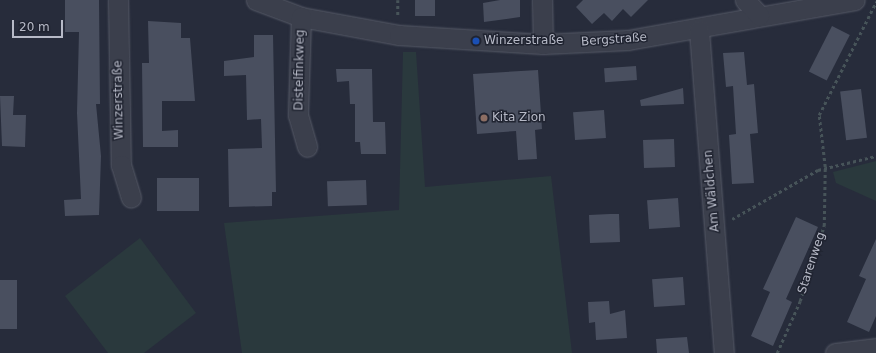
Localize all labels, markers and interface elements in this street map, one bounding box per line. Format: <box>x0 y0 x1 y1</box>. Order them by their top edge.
scale bar <box>14 12 65 38</box>
text: 20 m <box>19 20 50 34</box>
street label: Distelfinkweg <box>292 29 308 111</box>
street label: Bergstraße <box>581 31 647 49</box>
place label: Winzerstraße <box>484 34 563 48</box>
marker: Winzerstraße <box>471 36 481 46</box>
street label: Winzerstraße <box>111 60 127 140</box>
place label: Kita Zion <box>492 111 546 125</box>
marker: Kita Zion <box>479 113 489 123</box>
street label: Am Wäldchen <box>701 149 723 233</box>
street label: Starenweg <box>795 230 829 296</box>

